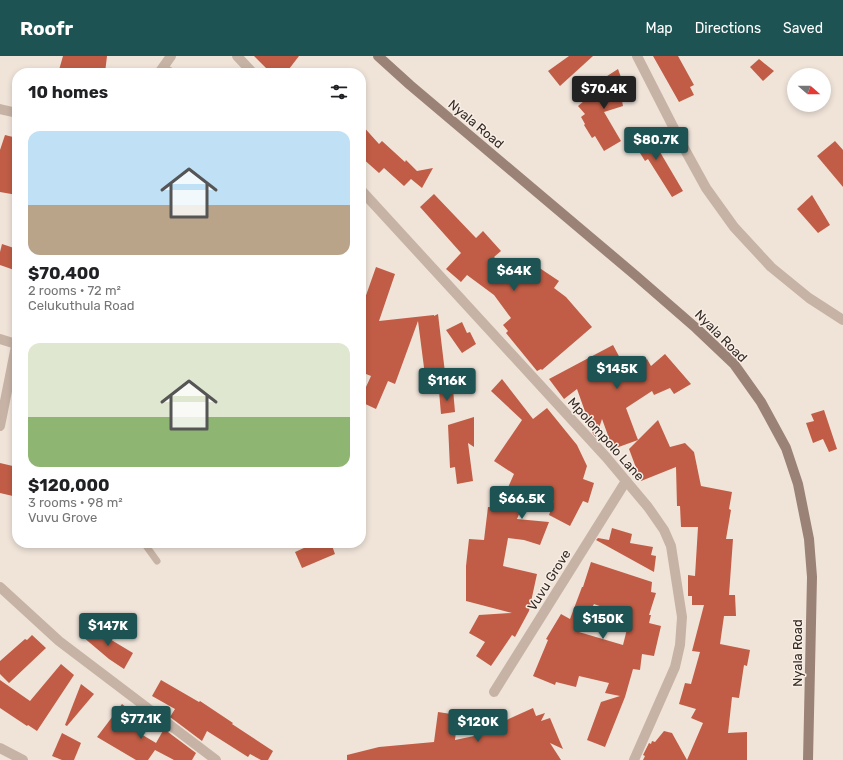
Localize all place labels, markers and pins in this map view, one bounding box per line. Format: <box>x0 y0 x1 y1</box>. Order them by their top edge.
pin: $70.4K <box>571 76 637 110</box>
pin: $80.7K <box>623 127 689 161</box>
pin: $64K <box>490 258 538 292</box>
pin: $145K <box>589 356 645 390</box>
pin: $116K <box>419 368 475 402</box>
pin: $66.5K <box>489 486 555 520</box>
pin: $150K <box>575 606 631 640</box>
pin: $147K <box>80 613 136 647</box>
pin: $77.1K <box>108 706 174 740</box>
pin: $120K <box>450 709 506 743</box>

